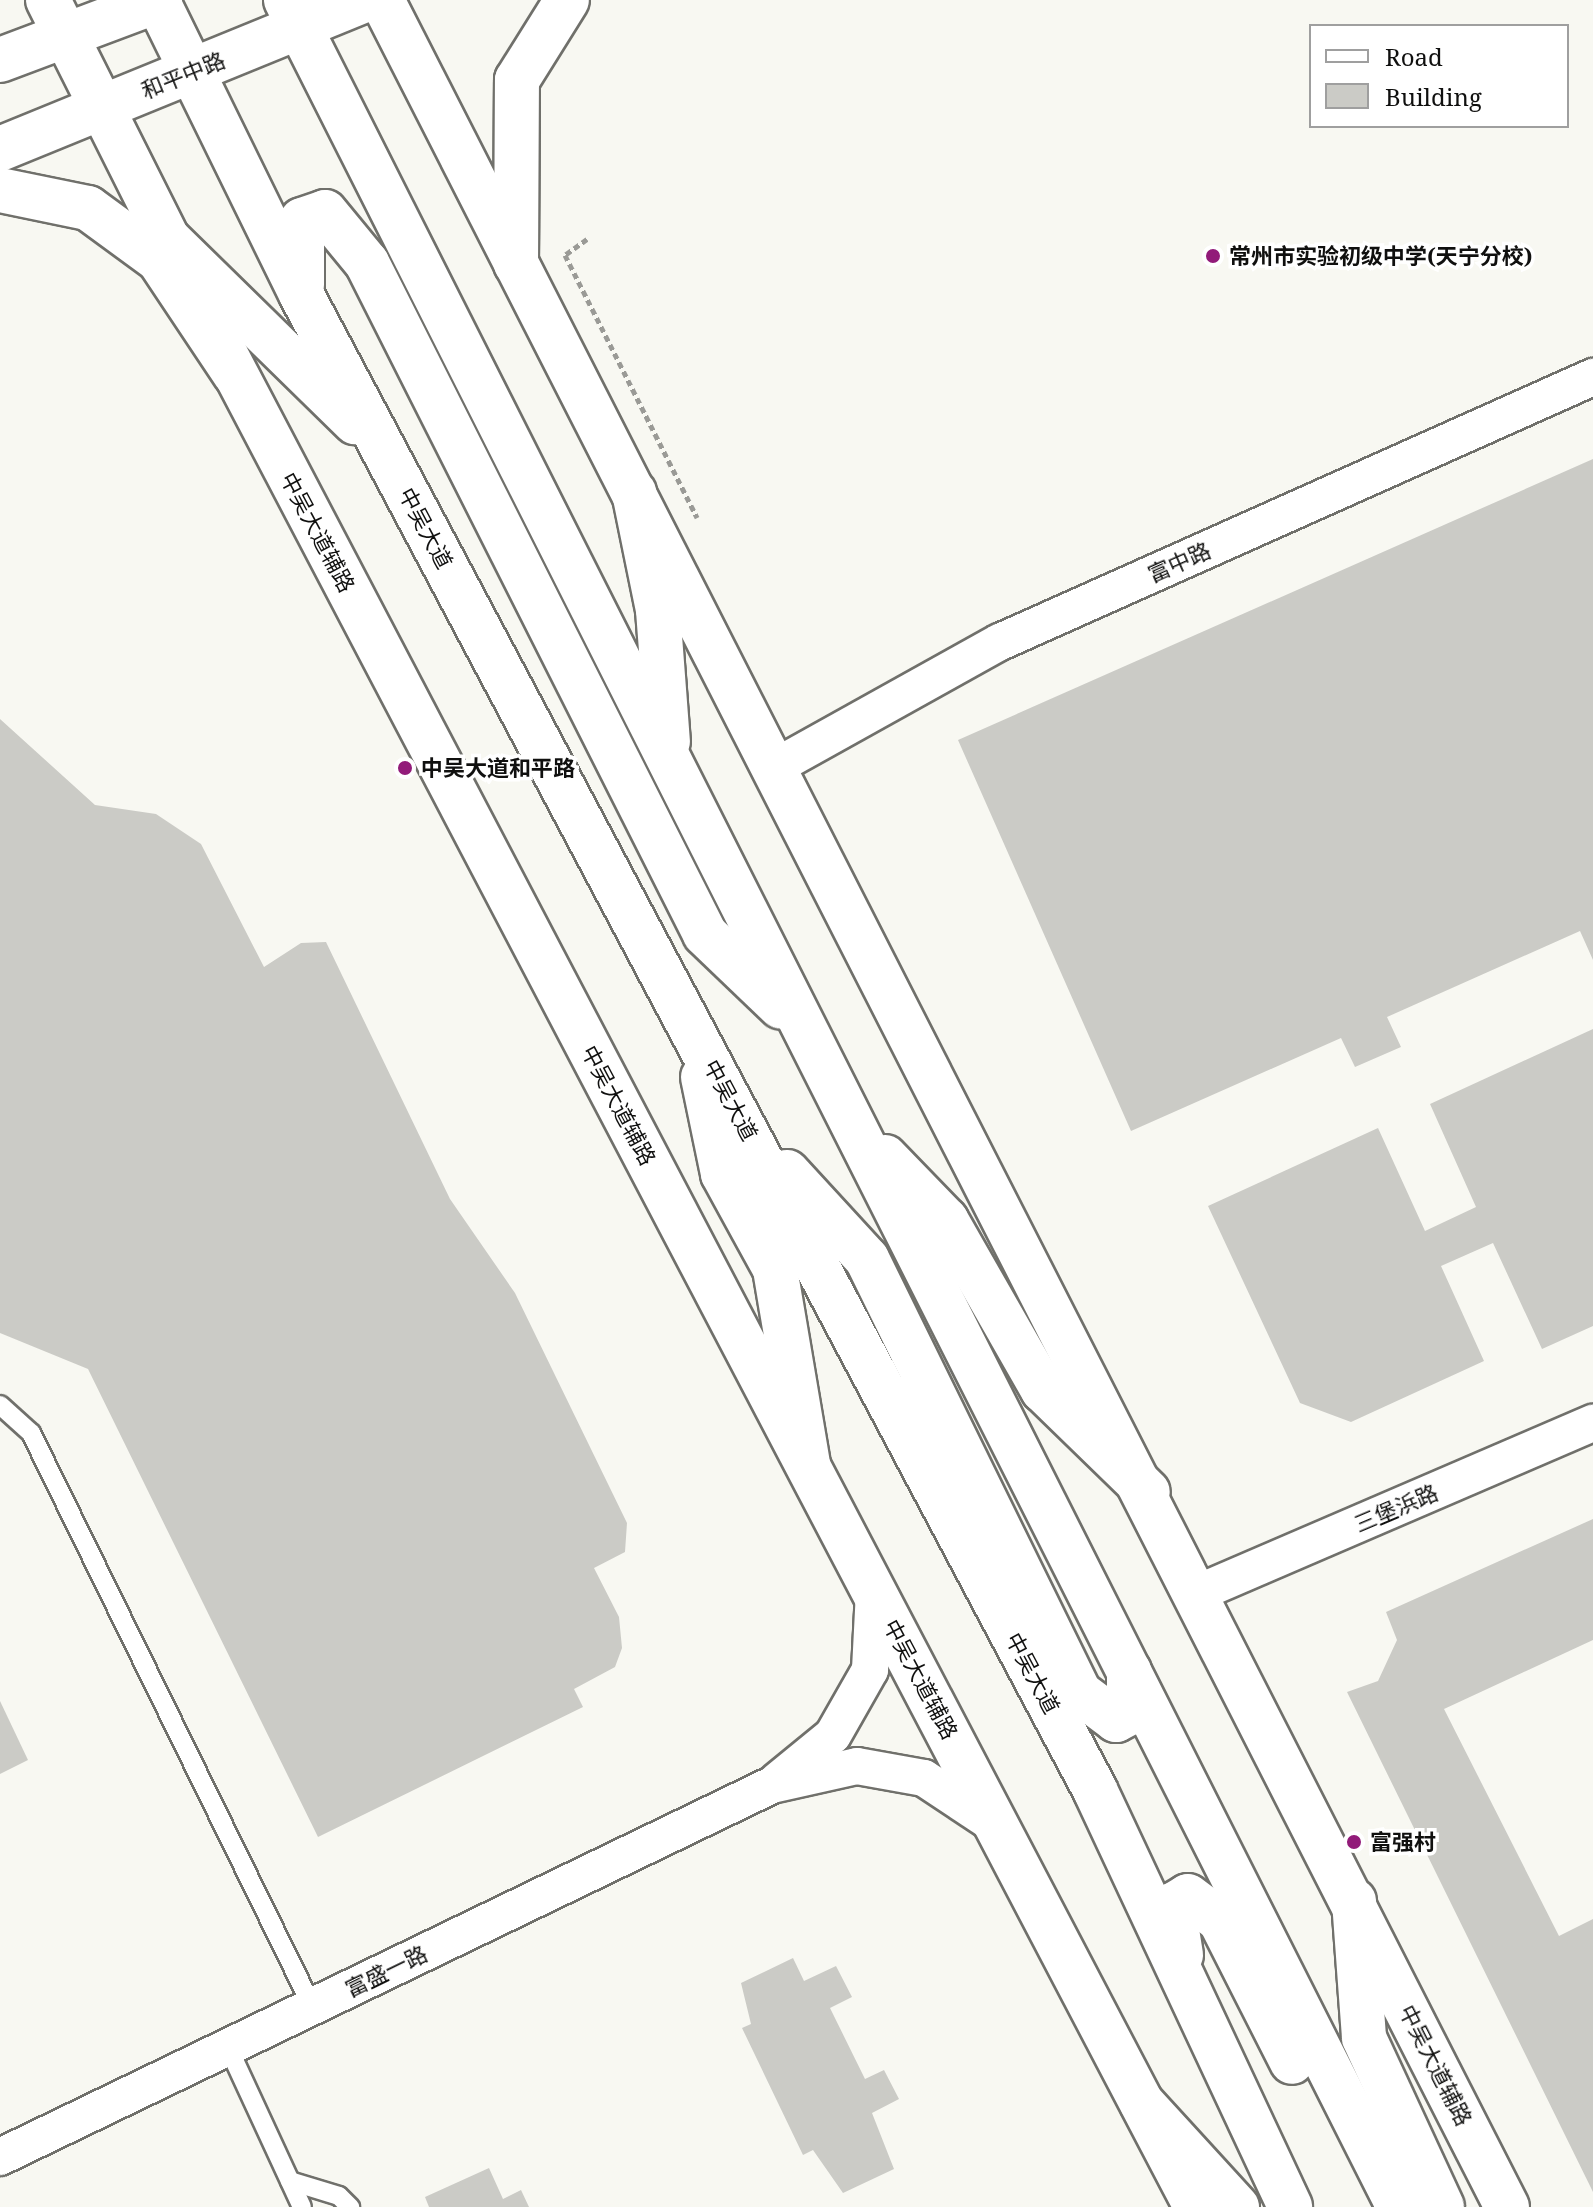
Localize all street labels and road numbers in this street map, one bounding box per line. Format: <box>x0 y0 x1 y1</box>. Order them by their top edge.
street label: 和平中路 <box>137 46 229 104</box>
street label: 中吴大道辅路 <box>275 468 361 596</box>
street label: 中吴大道 <box>394 483 458 573</box>
street label: 富中路 <box>1143 537 1215 587</box>
street label: 中吴大道辅路 <box>576 1041 662 1169</box>
street label: 中吴大道 <box>699 1055 763 1145</box>
street label: 三堡浜路 <box>1350 1479 1442 1537</box>
street label: 中吴大道辅路 <box>878 1615 964 1743</box>
street label: 中吴大道 <box>1001 1628 1065 1718</box>
street label: 富盛一路 <box>341 1940 431 2002</box>
street label: 中吴大道辅路 <box>1394 2000 1478 2130</box>

